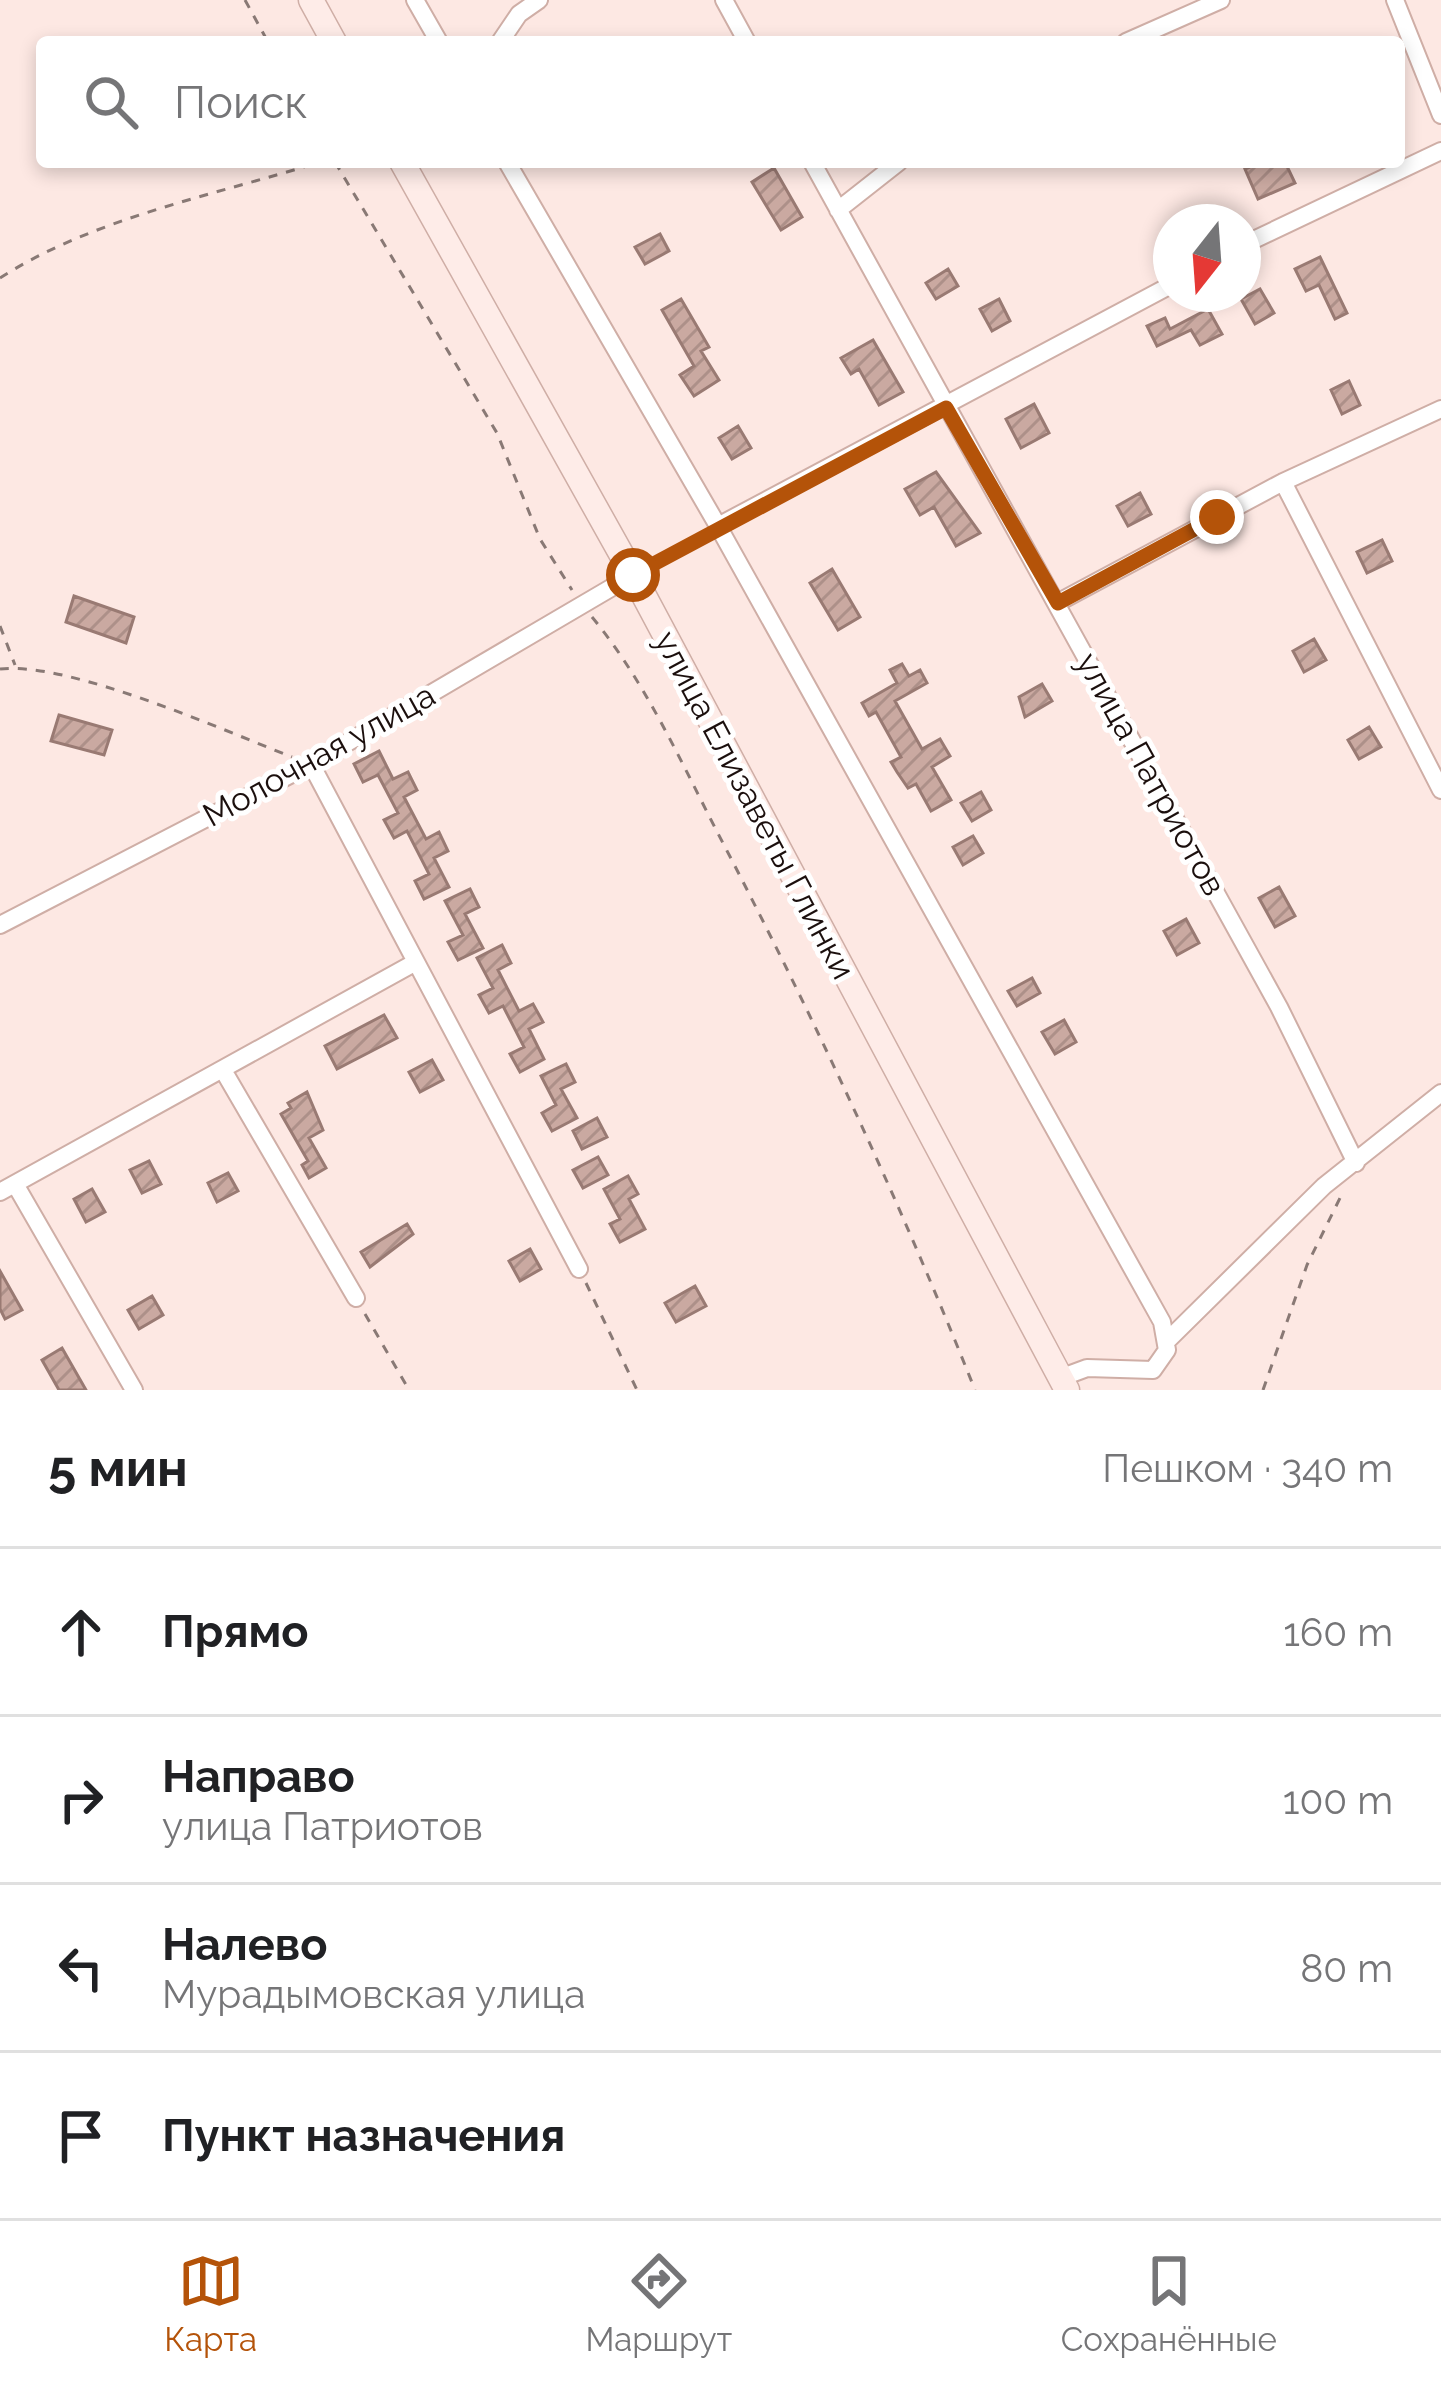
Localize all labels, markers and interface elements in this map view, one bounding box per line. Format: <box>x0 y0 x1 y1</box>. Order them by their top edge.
search box <box>36 36 1405 168</box>
icon: search <box>78 69 144 135</box>
text: Поиск <box>174 76 308 129</box>
north arrow <box>1153 204 1261 312</box>
route end <box>1190 490 1244 544</box>
route start <box>606 548 660 602</box>
street label: улица Елизаветы Глинки <box>647 624 863 986</box>
street label: улица Патриотов <box>1068 646 1234 902</box>
street label: Молочная улица <box>196 675 442 835</box>
text: 5 мин <box>48 1438 188 1498</box>
text: Пешком · 340 m <box>1102 1445 1393 1491</box>
icon: ahead <box>48 1599 114 1665</box>
text: Прямо <box>162 1605 309 1658</box>
text: 160 m <box>1283 1609 1393 1655</box>
text: Направо <box>162 1750 355 1803</box>
icon: right <box>48 1767 114 1833</box>
text: 100 m <box>1283 1777 1393 1823</box>
text: улица Патриотов <box>162 1803 483 1849</box>
text: Налево <box>162 1918 328 1971</box>
icon: left <box>48 1935 114 2001</box>
text: 80 m <box>1300 1945 1393 1991</box>
text: Мурадымовская улица <box>162 1971 585 2017</box>
icon: arrive <box>48 2103 114 2169</box>
text: Пункт назначения <box>162 2109 565 2162</box>
tab: Карта <box>164 2248 257 2359</box>
tab: Маршрут <box>585 2248 732 2359</box>
tab: Сохранённые <box>1061 2248 1277 2359</box>

